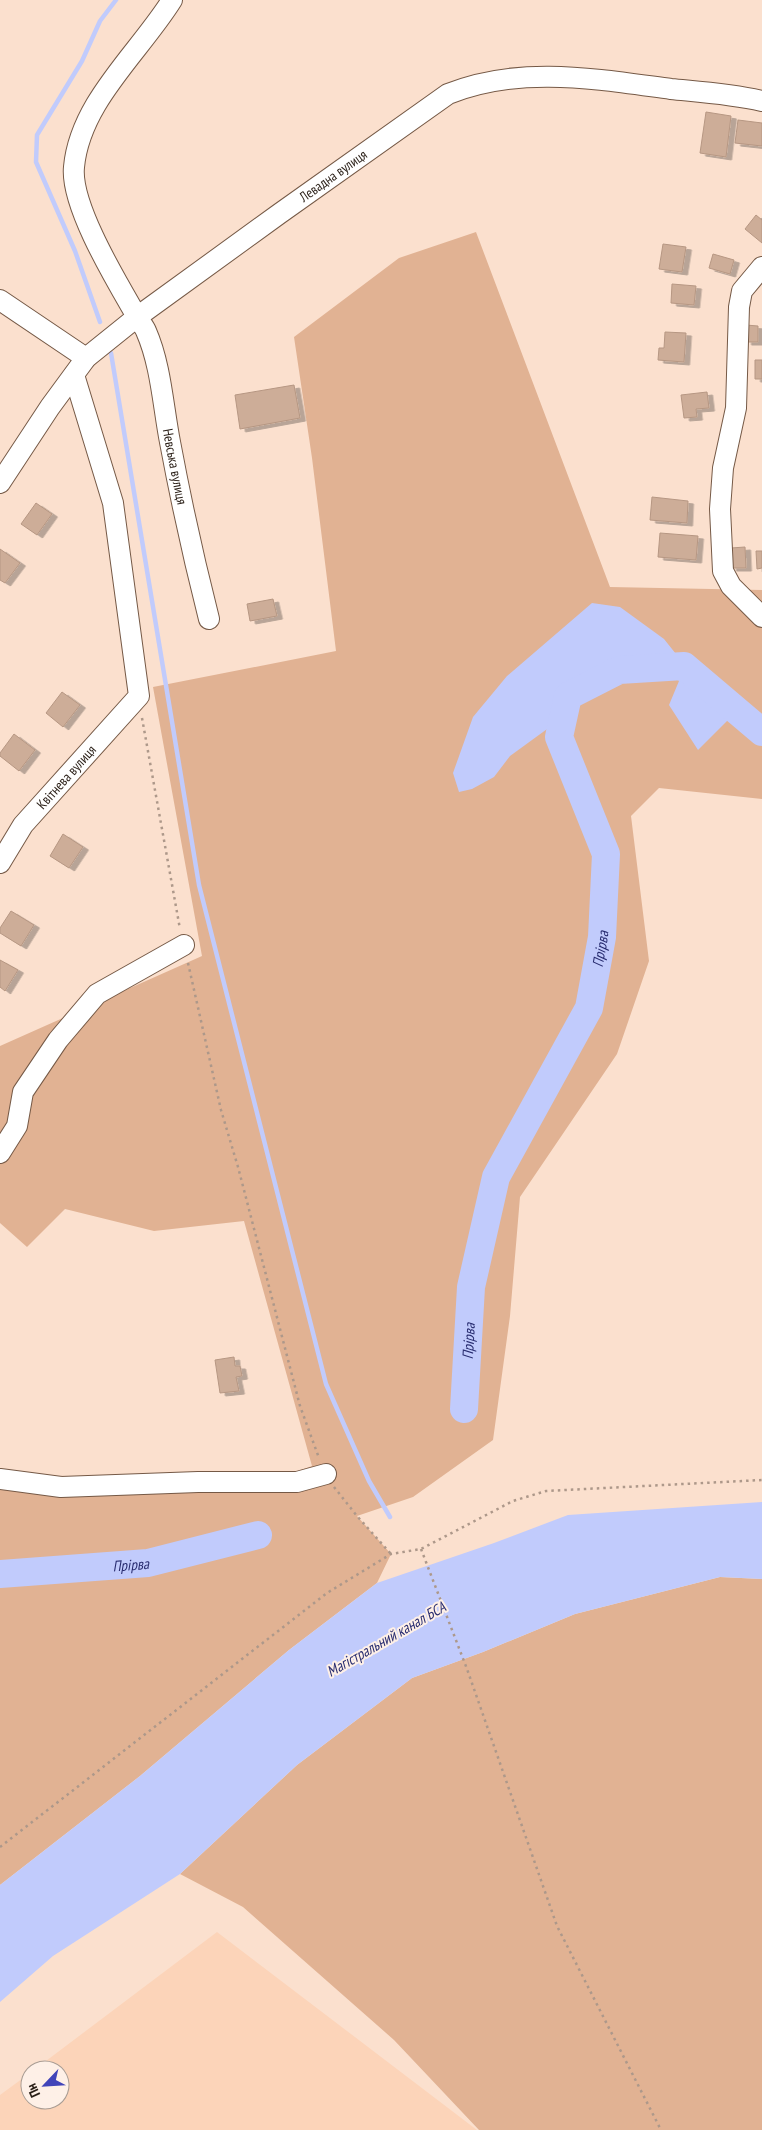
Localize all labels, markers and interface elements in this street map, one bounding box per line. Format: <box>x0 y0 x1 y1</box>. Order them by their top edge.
street label: Левадна вулиця <box>295 145 371 206</box>
street label: Невська вулиця <box>159 427 191 506</box>
street label: Квітнева вулиця <box>33 741 100 813</box>
water label: Прірва <box>587 930 612 968</box>
water label: Прірва <box>457 1321 478 1360</box>
water label: Прірва <box>112 1553 150 1575</box>
water label: Магістральний канал БСА <box>323 1597 450 1681</box>
north arrow <box>20 2060 70 2110</box>
text: Пн <box>22 2081 44 2100</box>

